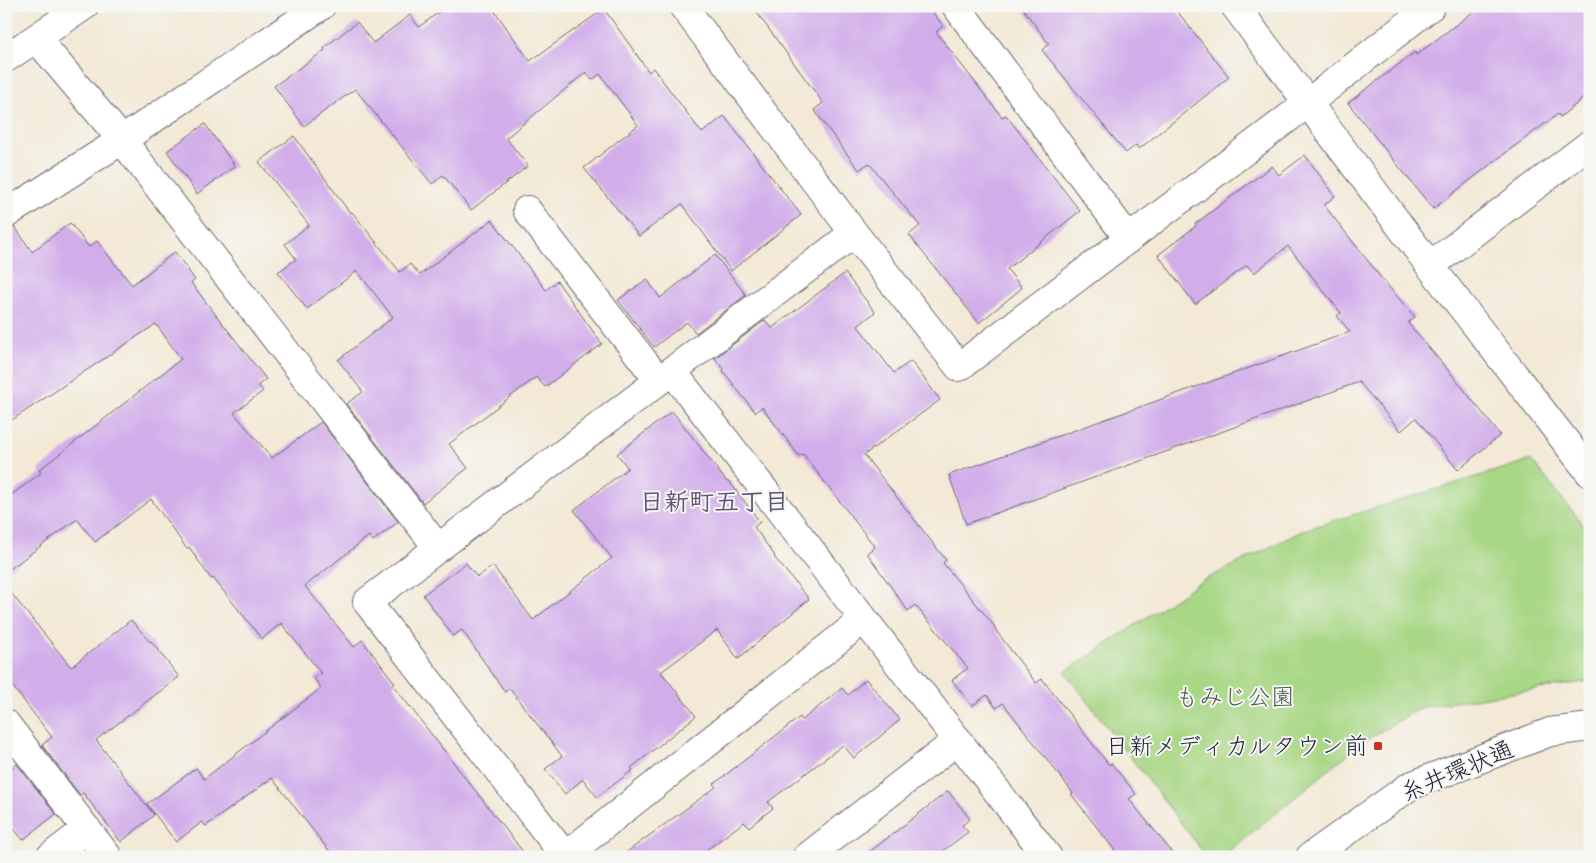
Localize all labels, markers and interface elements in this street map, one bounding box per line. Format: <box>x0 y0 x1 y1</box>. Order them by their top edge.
district label: 日新町五丁目 <box>639 486 789 518</box>
park label: もみじ公園 <box>1175 682 1295 712</box>
place label: 日新メディカルタウン前 <box>1105 731 1368 761</box>
street label: 糸井環状通 <box>1396 734 1518 808</box>
marker: 日新メディカルタウン前 <box>1372 740 1384 752</box>

